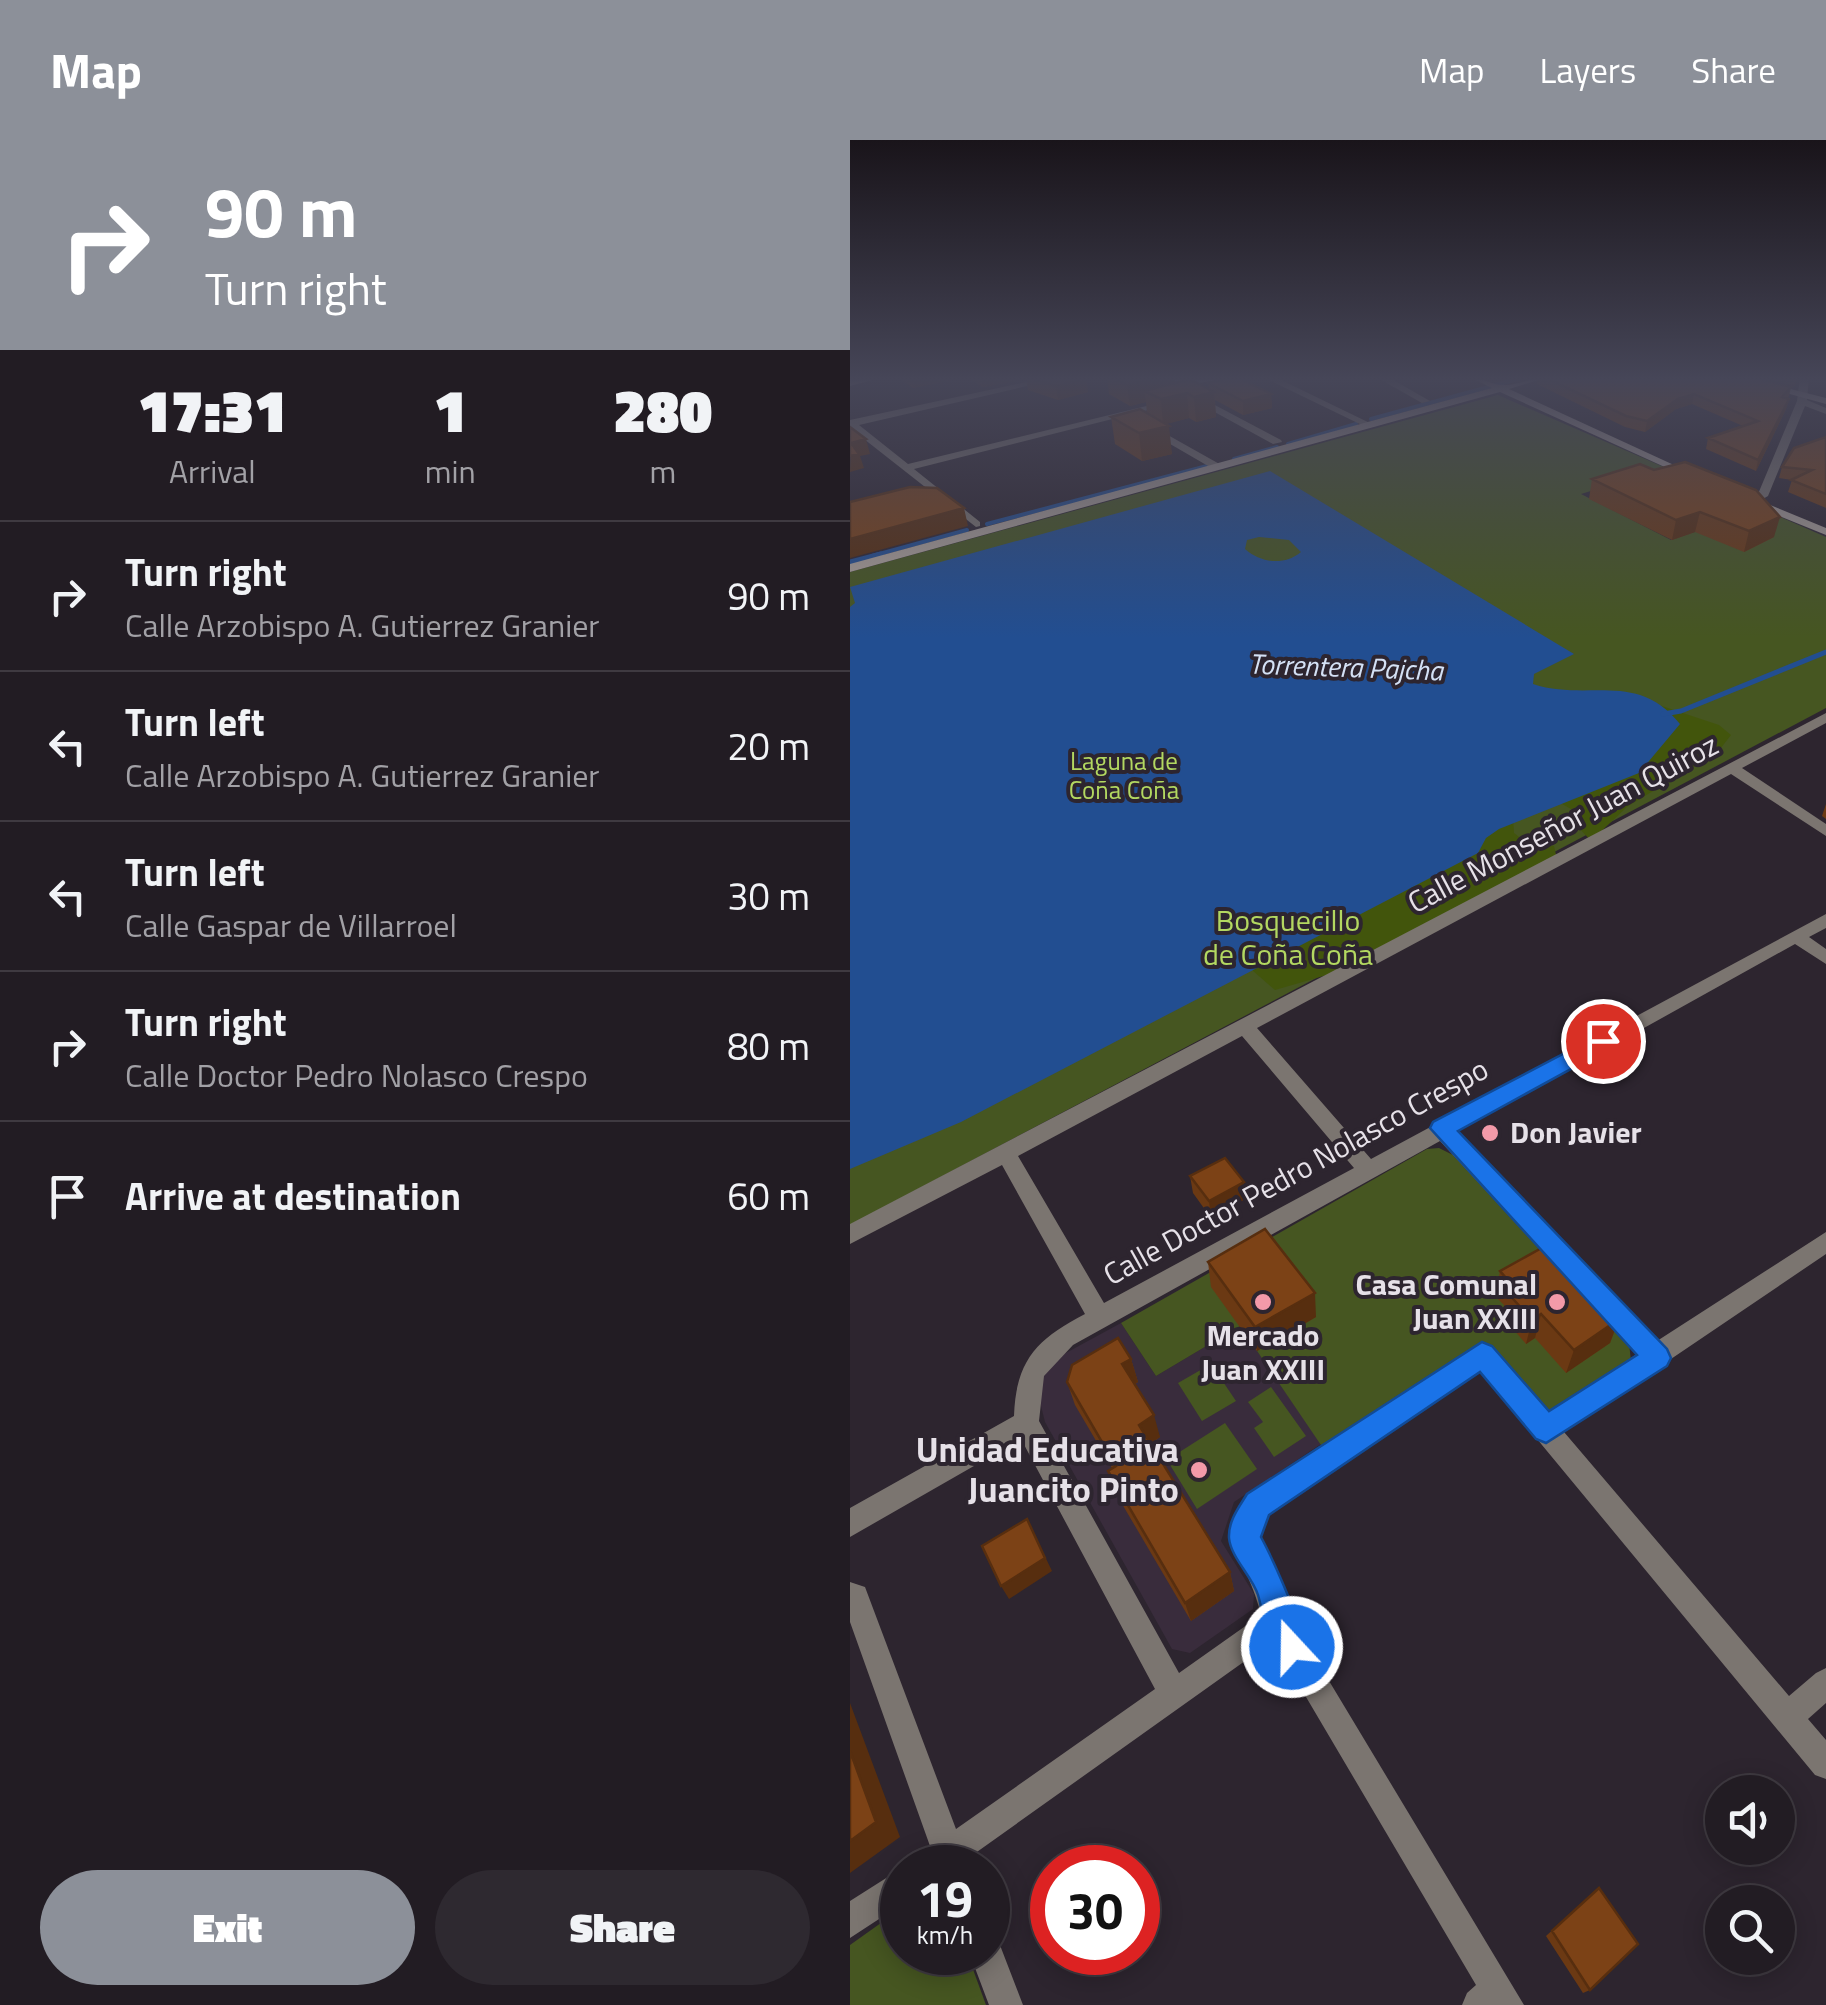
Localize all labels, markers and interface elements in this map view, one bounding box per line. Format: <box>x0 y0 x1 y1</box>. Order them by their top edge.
text: Map <box>50 34 142 107</box>
text: Map <box>1419 43 1484 97</box>
text: Layers <box>1539 43 1636 97</box>
text: Share <box>1691 43 1776 97</box>
text: 90 m <box>205 158 358 264</box>
icon: right <box>40 180 170 310</box>
text: Turn right <box>205 254 387 322</box>
text: 17:31 <box>138 364 287 455</box>
text: 1 <box>434 364 467 455</box>
text: 280 <box>613 364 712 455</box>
text: Arrival <box>169 447 256 495</box>
text: min <box>425 447 476 495</box>
text: m <box>649 447 676 495</box>
text: Turn right <box>125 543 287 601</box>
text: 90 m <box>727 567 810 625</box>
icon: right <box>40 569 95 624</box>
text: Calle Arzobispo A. Gutierrez Granier <box>125 601 599 649</box>
water label: Torrentera Pajcha <box>1248 642 1446 691</box>
text: Turn left <box>125 693 265 751</box>
text: 20 m <box>727 717 810 775</box>
icon: left <box>40 719 95 774</box>
street label: Calle Monseñor Juan Quiroz <box>1399 722 1726 925</box>
park label: Laguna de Coña Coña <box>1069 742 1180 809</box>
text: Calle Arzobispo A. Gutierrez Granier <box>125 751 599 799</box>
text: Turn left <box>125 843 265 901</box>
text: 30 m <box>727 867 810 925</box>
icon: left <box>40 869 95 924</box>
park label: Bosquecillo de Coña Coña <box>1203 897 1373 977</box>
text: Calle Gaspar de Villarroel <box>125 901 457 949</box>
text: Turn right <box>125 993 287 1051</box>
pin <box>1561 999 1646 1084</box>
icon: arrive <box>1576 1014 1631 1069</box>
text: 80 m <box>727 1017 810 1075</box>
icon: right <box>40 1019 95 1074</box>
street label: Calle Doctor Pedro Nolasco Crespo <box>1095 1046 1496 1296</box>
text: Calle Doctor Pedro Nolasco Crespo <box>125 1051 588 1099</box>
place label: Don Javier <box>1510 1109 1642 1155</box>
marker: Don Javier <box>1479 1122 1501 1144</box>
text: Arrive at destination <box>125 1167 461 1225</box>
text: 60 m <box>727 1167 810 1225</box>
icon: arrive <box>40 1169 95 1224</box>
place label: Casa Comunal Juan XXIII <box>1356 1261 1537 1341</box>
marker: Mercado Juan XXIII <box>1252 1291 1274 1313</box>
marker: Casa Comunal Juan XXIII <box>1546 1291 1568 1313</box>
place label: Mercado Juan XXIII <box>1201 1312 1325 1392</box>
place label: Unidad Educativa Juancito Pinto <box>916 1422 1179 1516</box>
marker: Unidad Educativa Juancito Pinto <box>1188 1459 1210 1481</box>
position arrow <box>1240 1595 1344 1699</box>
map controls <box>1705 1775 1795 1975</box>
button: sound <box>1705 1775 1795 1865</box>
speed limit sign: 30 <box>1030 1845 1160 1975</box>
text: 19 <box>917 1860 973 1936</box>
button: Exit <box>40 1870 415 1985</box>
button: Share <box>435 1870 810 1985</box>
button: search <box>1705 1885 1795 1975</box>
text: km/h <box>917 1916 973 1954</box>

